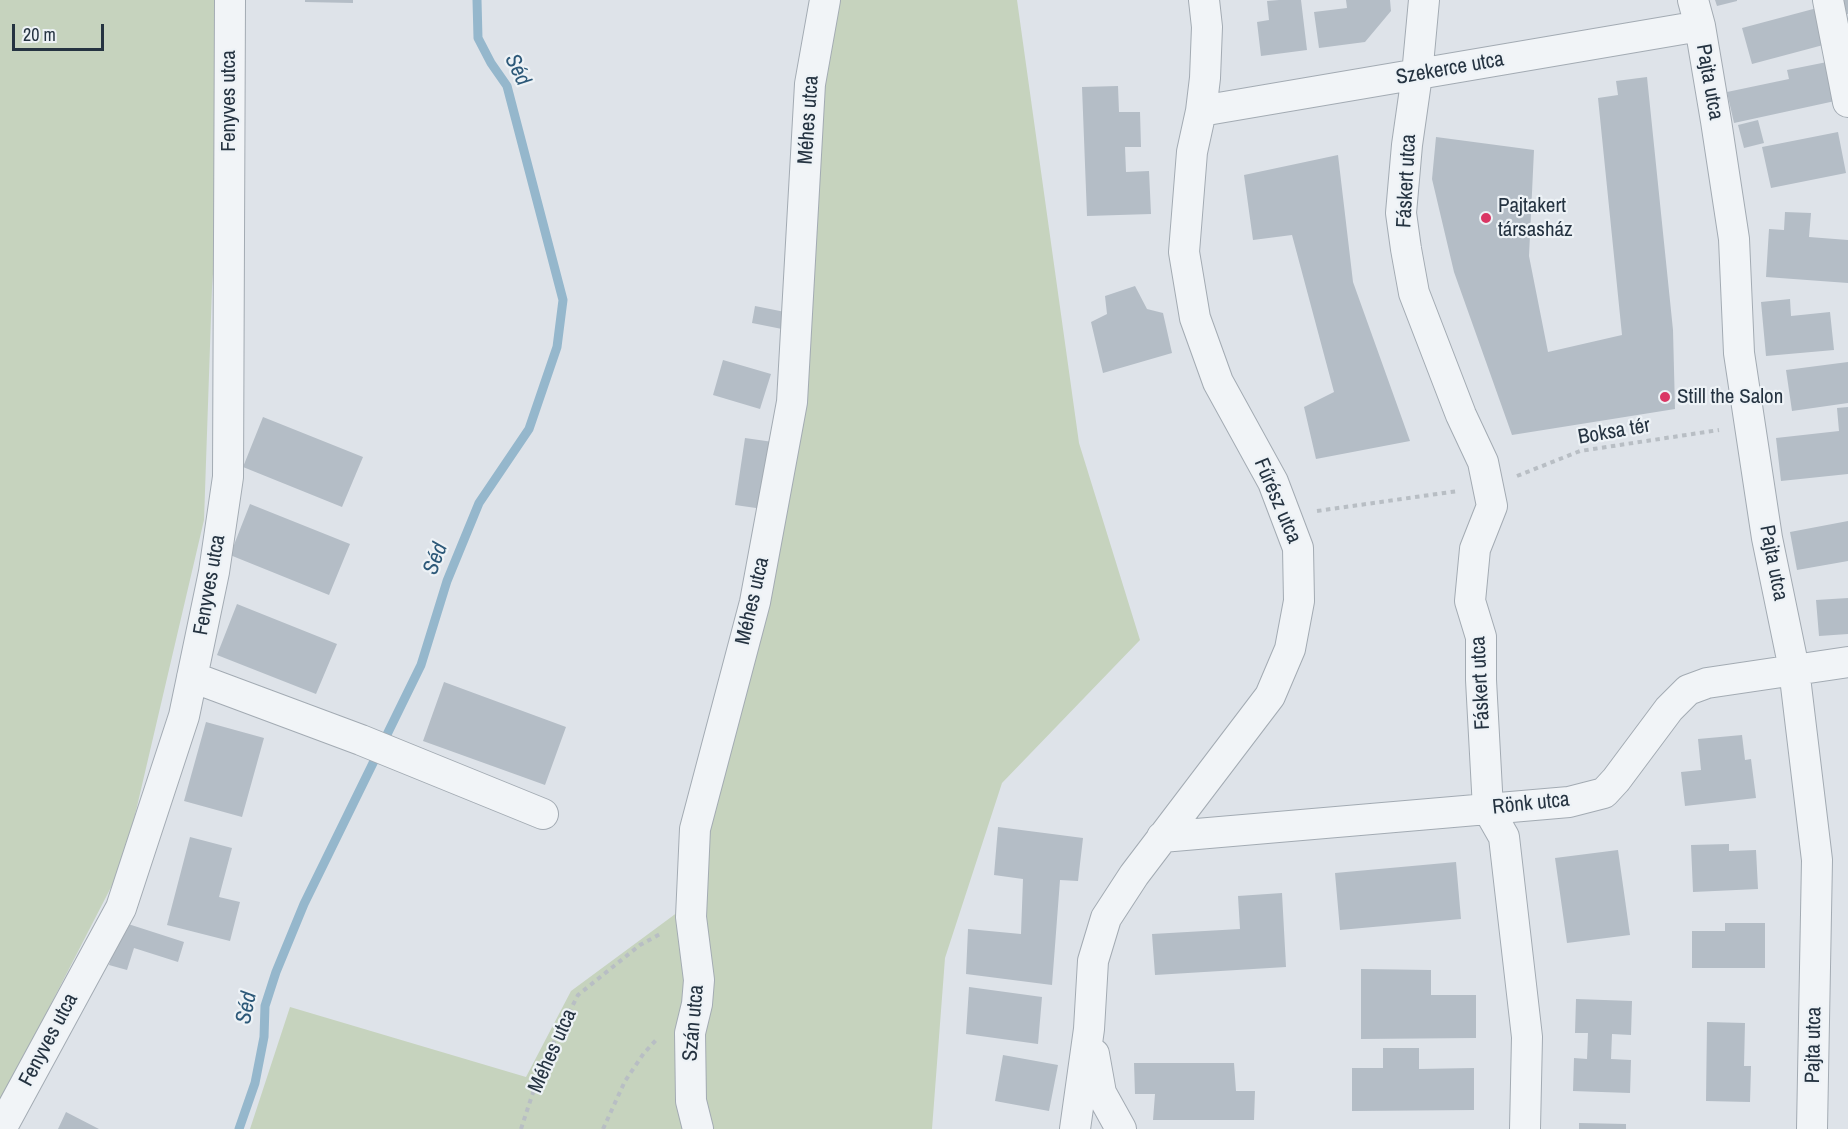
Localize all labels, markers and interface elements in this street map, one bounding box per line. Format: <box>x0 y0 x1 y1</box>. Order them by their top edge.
scale bar <box>15 12 106 50</box>
text: 20 m <box>23 22 56 47</box>
street label: Pajta utca <box>1690 42 1728 122</box>
street label: Szekerce utca <box>1394 47 1506 91</box>
street label: Fenyves utca <box>216 50 242 152</box>
water label: Séd <box>498 50 536 90</box>
street label: Méhes utca <box>793 75 825 165</box>
street label: Fáskert utca <box>1392 133 1422 229</box>
place label: Pajtakert társasház <box>1498 193 1573 243</box>
marker: Pajtakert társasház <box>1479 211 1493 225</box>
place label: Still the Salon <box>1677 384 1783 410</box>
marker: Still the Salon <box>1658 390 1672 404</box>
street label: Boksa tér <box>1576 413 1652 451</box>
street label: Fűrész utca <box>1248 455 1306 547</box>
street label: Pajta utca <box>1753 523 1793 603</box>
street label: Fenyves utca <box>189 533 231 637</box>
water label: Séd <box>418 539 454 579</box>
street label: Méhes utca <box>731 555 775 647</box>
street label: Fáskert utca <box>1466 635 1496 731</box>
street label: Rönk utca <box>1491 787 1571 821</box>
street label: Szán utca <box>678 984 710 1062</box>
street label: Fenyves utca <box>14 989 84 1091</box>
water label: Séd <box>231 990 263 1026</box>
street label: Méhes utca <box>523 1005 583 1097</box>
street label: Pajta utca <box>1801 1006 1827 1084</box>

